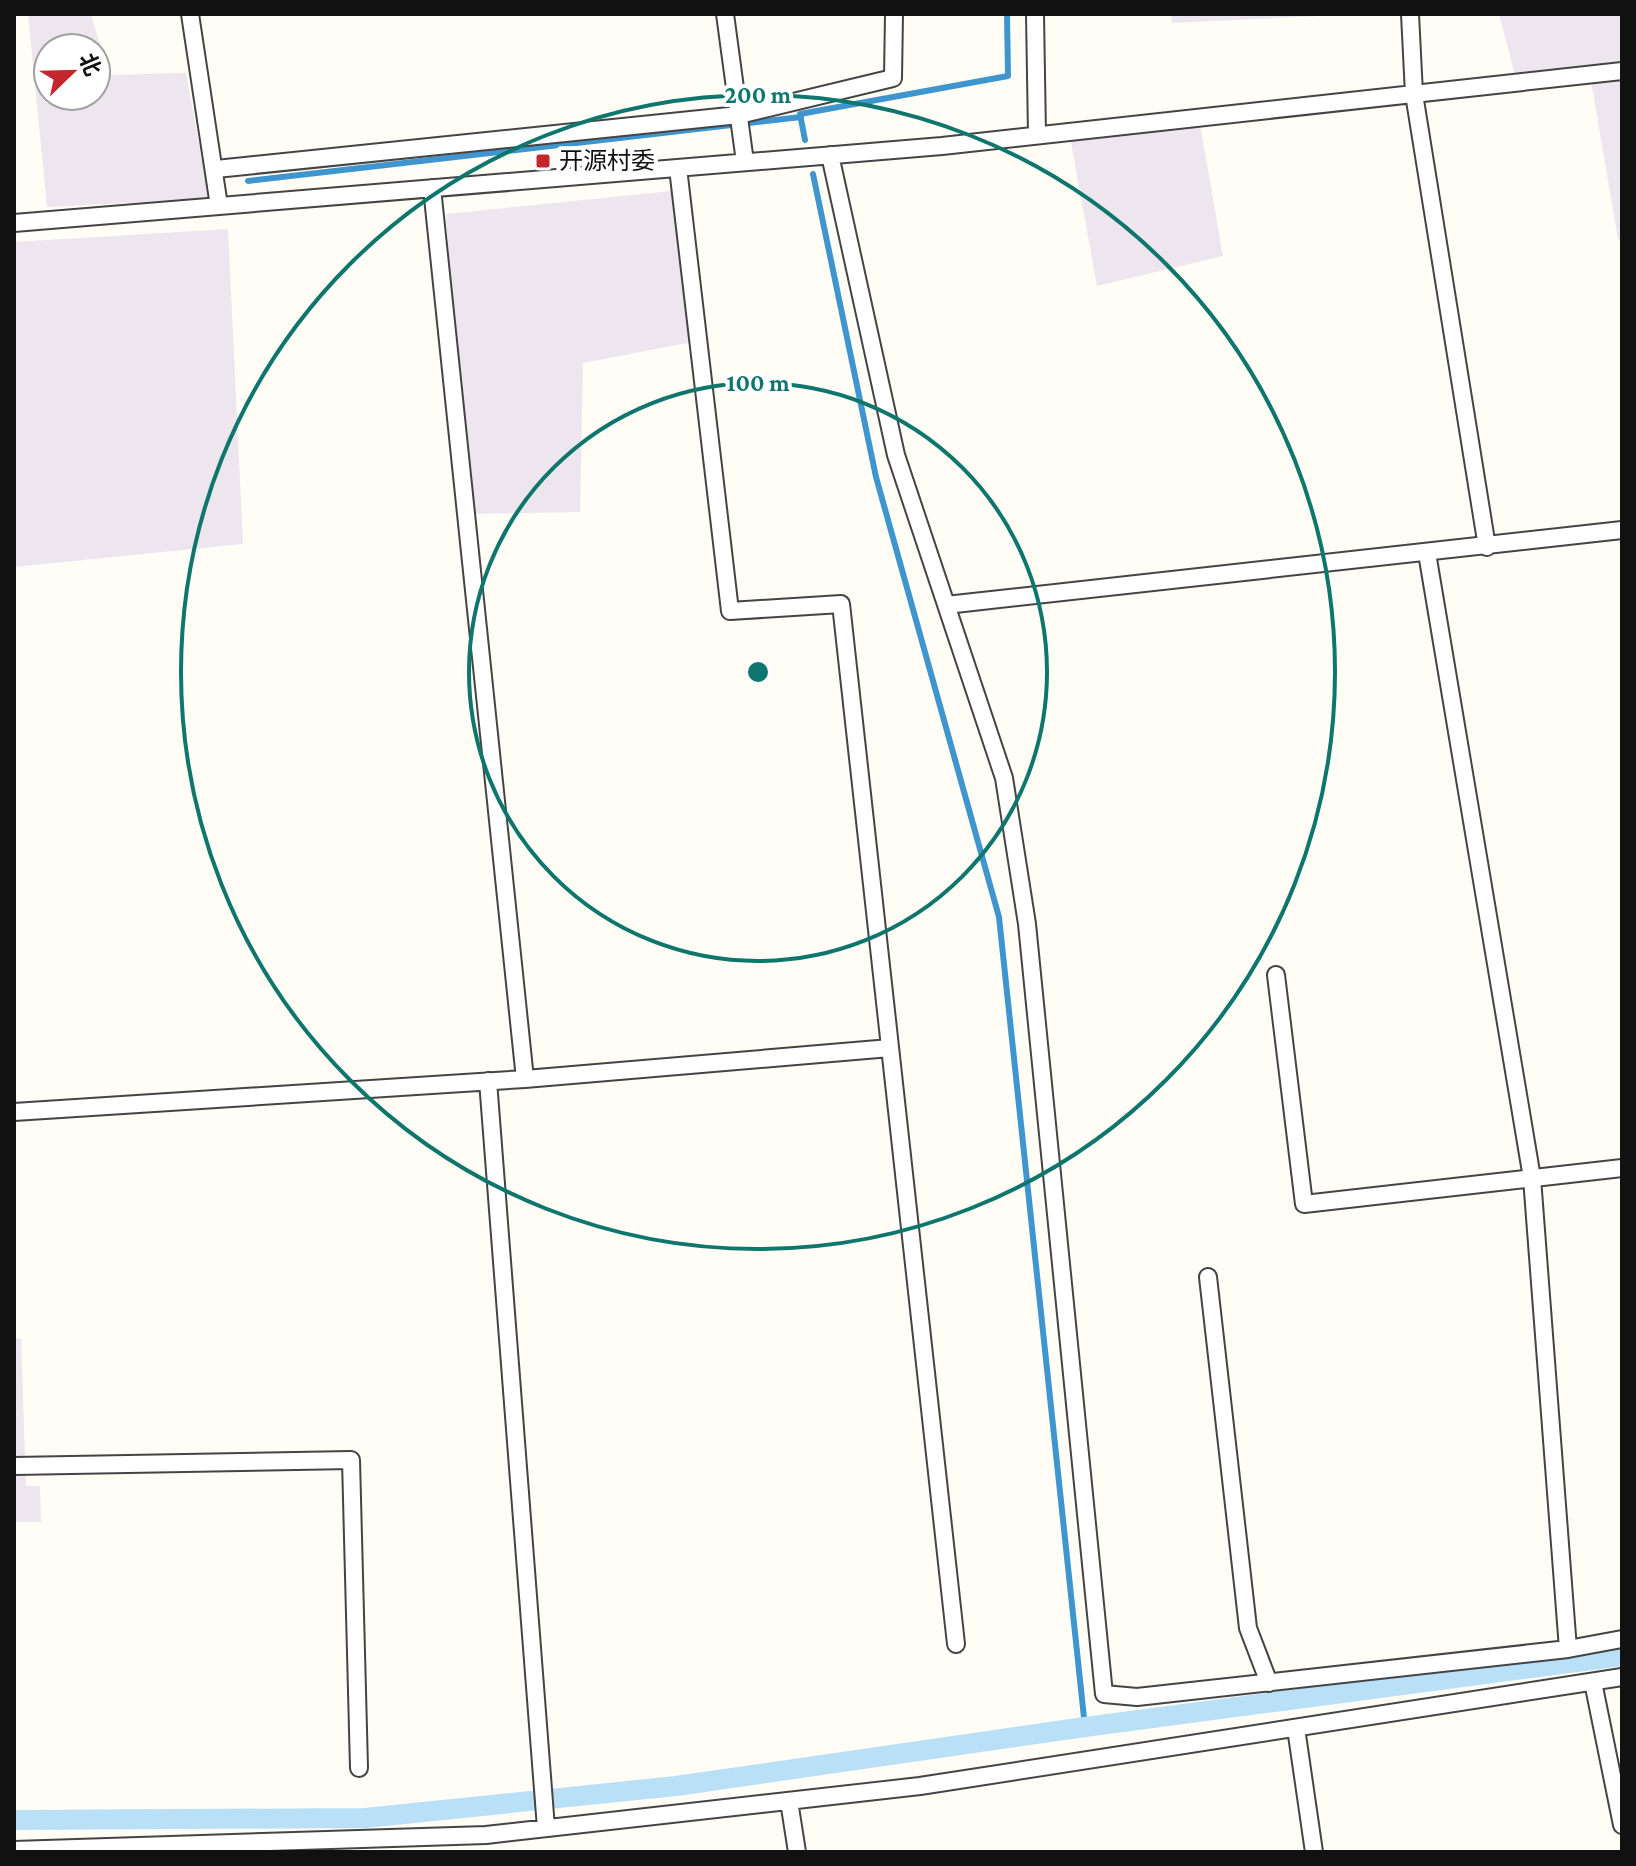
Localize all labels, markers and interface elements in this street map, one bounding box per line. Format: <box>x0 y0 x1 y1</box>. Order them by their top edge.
north arrow <box>32 32 112 112</box>
text: 北 <box>74 49 106 79</box>
text: 200 m <box>725 81 792 108</box>
place label: 开源村委 <box>559 147 655 174</box>
marker: 开源村委 <box>534 152 552 170</box>
text: 100 m <box>726 369 790 396</box>
centre of rings <box>744 658 772 686</box>

